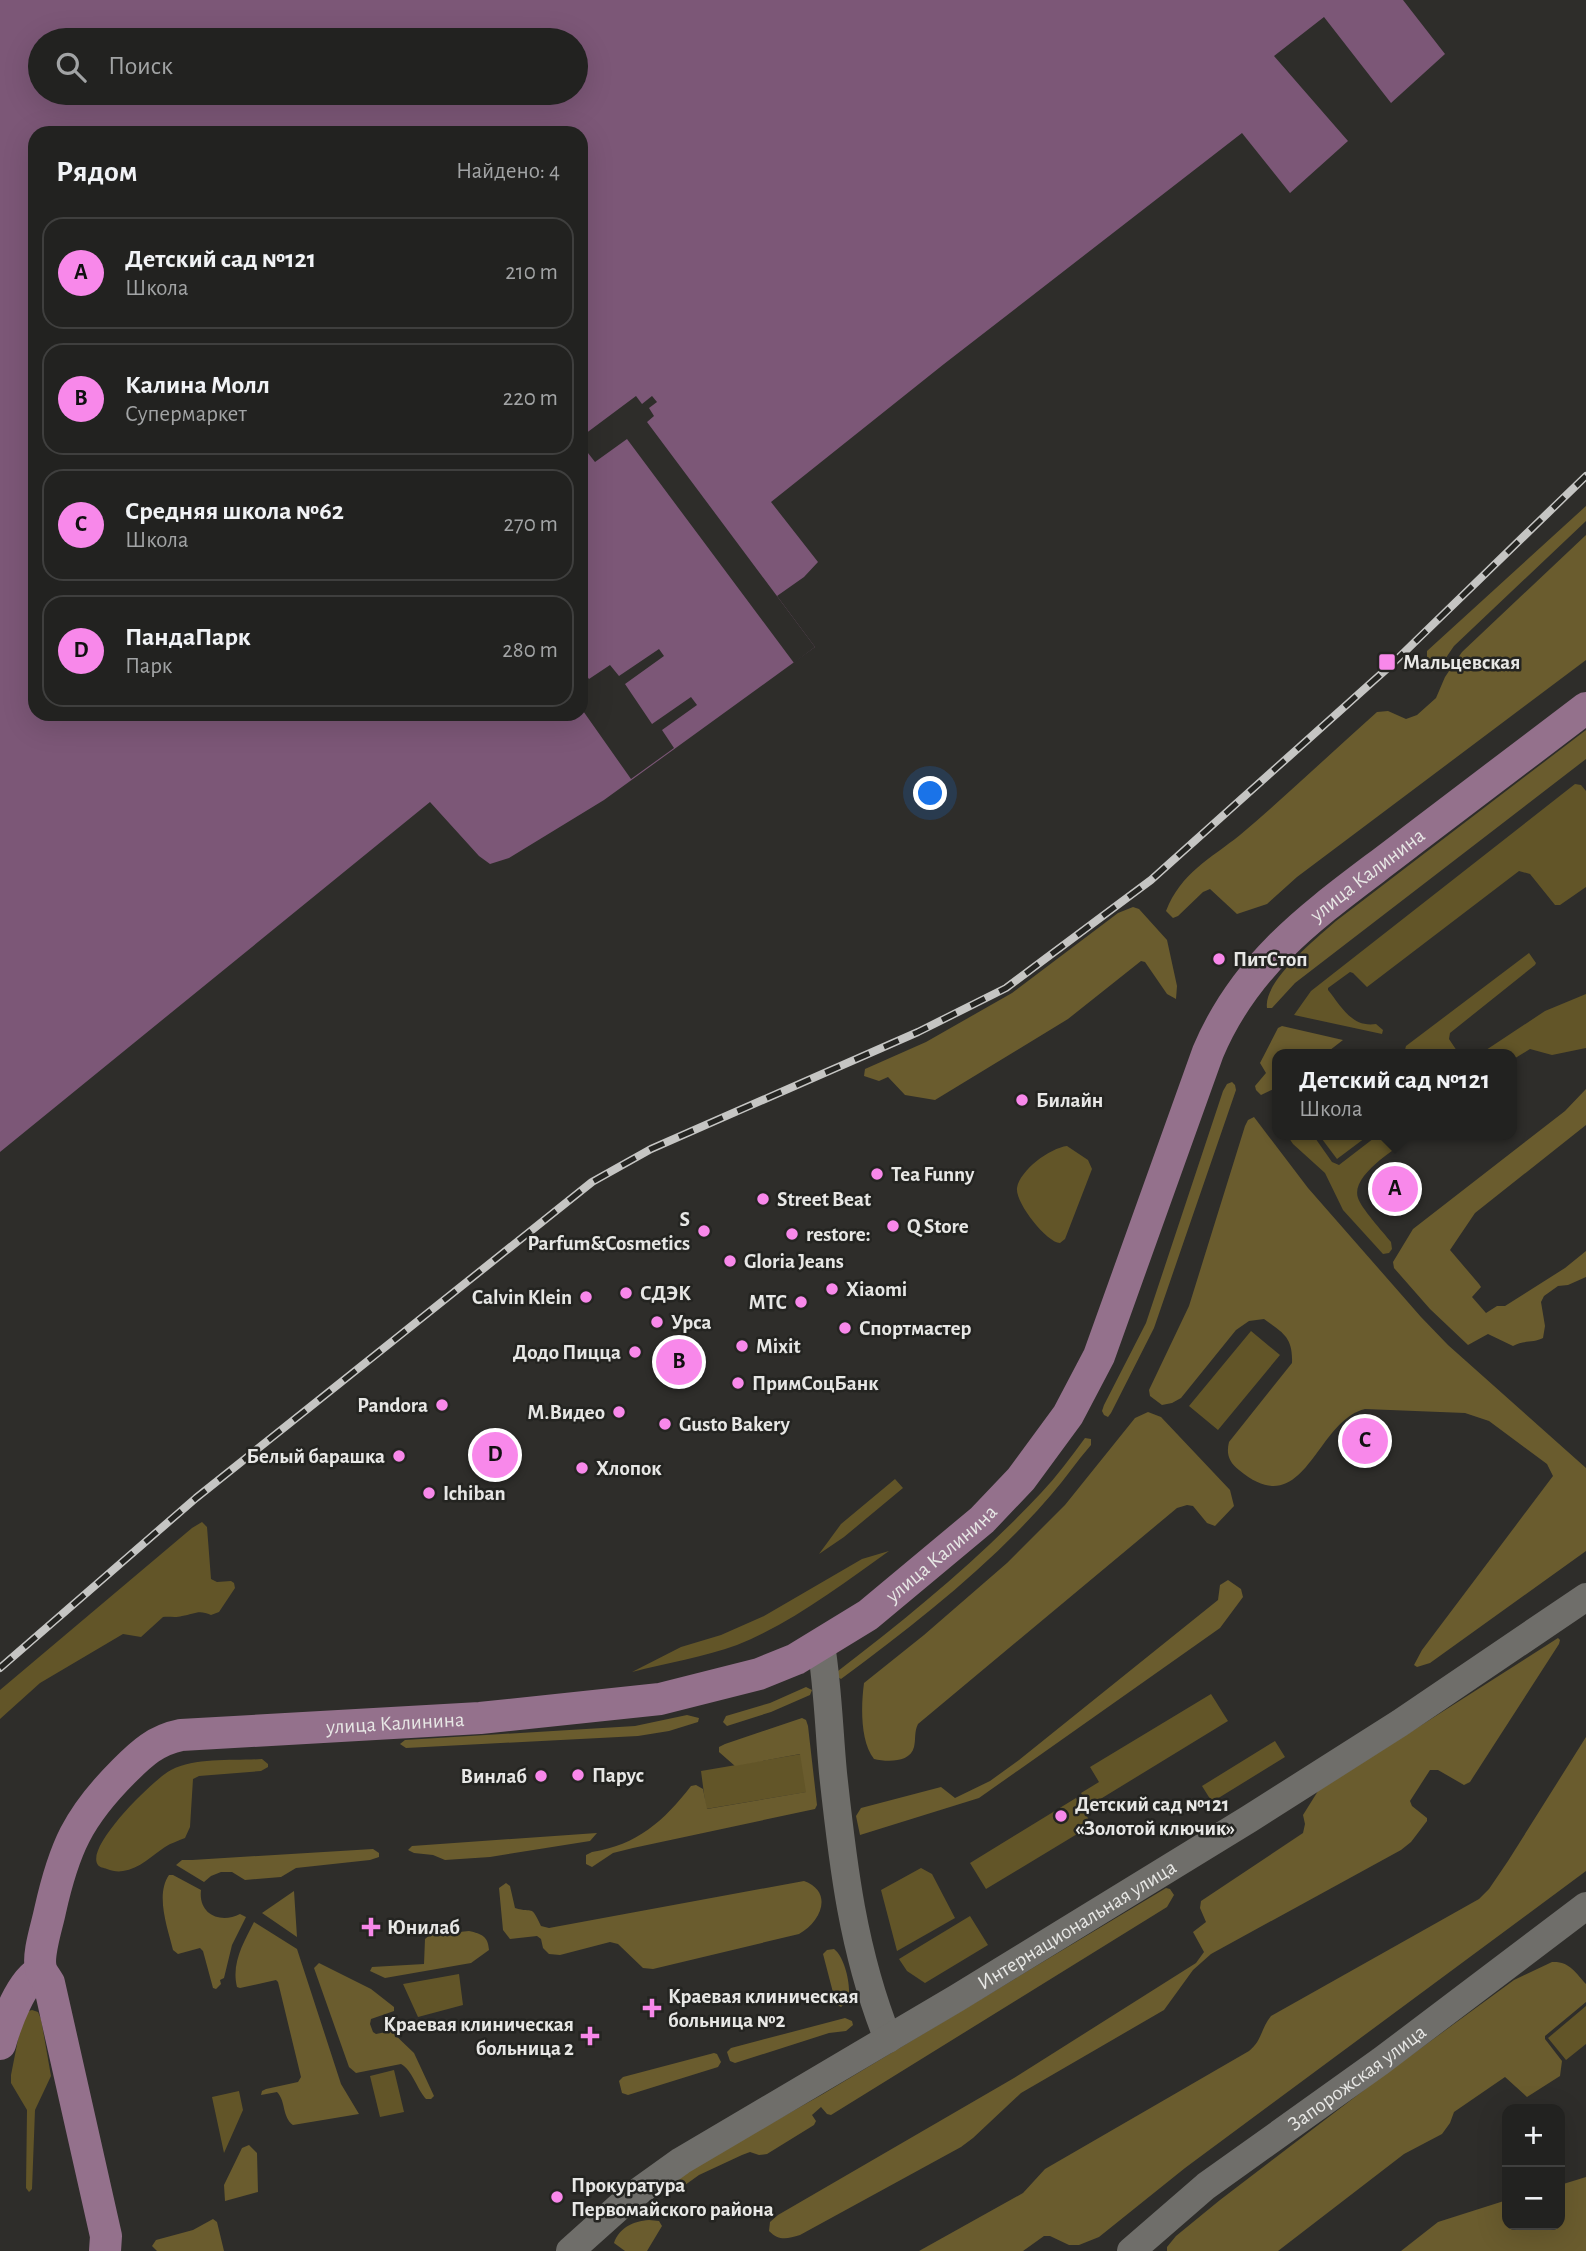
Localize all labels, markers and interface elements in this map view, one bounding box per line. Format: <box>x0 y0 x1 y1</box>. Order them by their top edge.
search box <box>28 28 588 105</box>
icon: search <box>52 48 90 86</box>
text: Поиск <box>108 53 173 79</box>
text: Рядом <box>56 157 138 187</box>
text: Найдено: 4 <box>456 160 560 183</box>
text: Детский сад №121 <box>125 246 316 272</box>
text: A <box>74 261 88 284</box>
text: 210 m <box>505 261 558 284</box>
text: Школа <box>125 277 189 300</box>
text: Калина Молл <box>125 372 270 398</box>
text: B <box>74 387 88 410</box>
text: 220 m <box>503 387 558 410</box>
text: Супермаркет <box>125 403 247 426</box>
text: Средняя школа №62 <box>125 498 344 524</box>
text: C <box>75 513 87 536</box>
text: 270 m <box>504 513 558 536</box>
text: Школа <box>125 529 189 552</box>
text: ПандаПарк <box>125 624 251 650</box>
text: D <box>73 639 89 662</box>
text: 280 m <box>502 639 558 662</box>
marker: Мальцевская <box>1377 652 1397 672</box>
place label: Мальцевская <box>1403 652 1521 673</box>
text: Парк <box>125 655 172 678</box>
your location <box>913 776 947 810</box>
street label: улица Калинина <box>1305 824 1429 926</box>
place label: ПитСтоп <box>1233 949 1308 970</box>
marker: ПитСтоп <box>1211 951 1227 967</box>
popup <box>1272 1049 1517 1140</box>
text: Детский сад №121 <box>1299 1067 1490 1093</box>
place label: Билайн <box>1036 1090 1103 1111</box>
marker: Билайн <box>1014 1092 1030 1108</box>
text: Школа <box>1299 1098 1362 1121</box>
pin: A <box>1372 1163 1418 1215</box>
place label: Tea Funny <box>891 1164 975 1185</box>
marker: Tea Funny <box>869 1166 885 1182</box>
place label: Street Beat <box>777 1189 871 1210</box>
marker: Street Beat <box>755 1191 771 1207</box>
place label: S Parfum&Cosmetics <box>527 1209 690 1254</box>
place label: Q Store <box>907 1216 969 1238</box>
marker: Q Store <box>885 1218 901 1234</box>
marker: S Parfum&Cosmetics <box>696 1223 712 1239</box>
place label: restore: <box>806 1224 871 1245</box>
marker: restore: <box>784 1226 800 1242</box>
place label: Gloria Jeans <box>744 1251 844 1272</box>
marker: Gloria Jeans <box>722 1253 738 1269</box>
place label: Xiaomi <box>846 1279 907 1300</box>
marker: Xiaomi <box>824 1281 840 1297</box>
place label: СДЭК <box>640 1283 691 1304</box>
marker: СДЭК <box>618 1285 634 1301</box>
place label: Calvin Klein <box>472 1287 572 1308</box>
marker: Calvin Klein <box>578 1289 594 1305</box>
place label: МТС <box>748 1292 787 1313</box>
marker: МТС <box>793 1294 809 1310</box>
place label: Урса <box>671 1312 712 1333</box>
marker: Урса <box>649 1314 665 1330</box>
place label: Спортмастер <box>859 1318 972 1339</box>
marker: Спортмастер <box>837 1320 853 1336</box>
pin: B <box>656 1336 702 1388</box>
place label: Mixit <box>756 1336 800 1357</box>
marker: Mixit <box>734 1338 750 1354</box>
place label: Додо Пицца <box>513 1342 621 1363</box>
marker: Додо Пицца <box>627 1344 643 1360</box>
place label: ПримСоцБанк <box>752 1373 879 1394</box>
marker: ПримСоцБанк <box>730 1375 746 1391</box>
place label: Pandora <box>357 1395 428 1416</box>
marker: Pandora <box>434 1397 450 1413</box>
place label: М.Видео <box>527 1402 605 1423</box>
marker: М.Видео <box>611 1404 627 1420</box>
place label: Gusto Bakery <box>679 1414 790 1435</box>
pin: C <box>1342 1415 1388 1467</box>
marker: Gusto Bakery <box>657 1416 673 1432</box>
pin: D <box>472 1429 518 1481</box>
place label: Белый барашка <box>247 1446 385 1467</box>
marker: Белый барашка <box>391 1448 407 1464</box>
place label: Хлопок <box>596 1458 662 1479</box>
marker: Хлопок <box>574 1460 590 1476</box>
place label: Ichiban <box>443 1483 506 1504</box>
marker: Ichiban <box>421 1485 437 1501</box>
street label: улица Калинина <box>881 1501 1002 1607</box>
street label: улица Калинина <box>325 1709 465 1738</box>
place label: Парус <box>592 1765 644 1786</box>
place label: Винлаб <box>461 1766 527 1787</box>
marker: Парус <box>570 1767 586 1783</box>
marker: Винлаб <box>533 1768 549 1784</box>
place label: Детский сад №121 «Золотой ключик» <box>1075 1794 1235 1839</box>
marker: Детский сад №121 «Золотой ключик» <box>1053 1808 1069 1824</box>
street label: Интернациональная улица <box>974 1856 1180 1994</box>
marker: Юнилаб <box>361 1917 381 1937</box>
place label: Юнилаб <box>387 1917 460 1938</box>
place label: Краевая клиническая больница №2 <box>668 1986 859 2031</box>
marker: Краевая клиническая больница №2 <box>642 1998 662 2018</box>
place label: Краевая клиническая больница 2 <box>383 2014 574 2059</box>
street label: Запорожская улица <box>1284 2021 1430 2135</box>
marker: Краевая клиническая больница 2 <box>580 2026 600 2046</box>
map controls <box>1502 2104 1565 2230</box>
button: + <box>1502 2104 1565 2167</box>
button: − <box>1502 2167 1565 2230</box>
place label: Прокуратура Первомайского района <box>571 2175 774 2220</box>
marker: Прокуратура Первомайского района <box>549 2189 565 2205</box>

